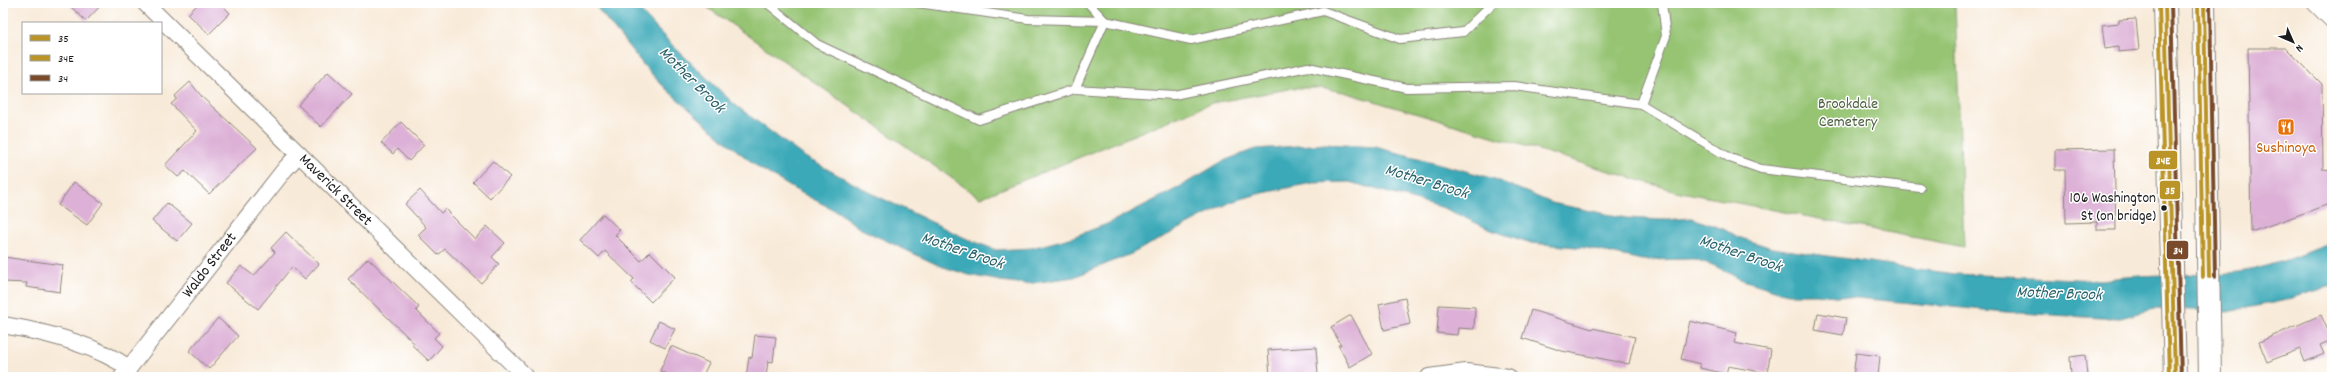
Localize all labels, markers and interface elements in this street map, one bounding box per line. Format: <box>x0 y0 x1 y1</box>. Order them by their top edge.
legend <box>22 22 162 94</box>
north arrow <box>2273 22 2313 62</box>
text: 35 <box>58 31 69 48</box>
text: N <box>2291 40 2306 56</box>
water label: Mother Brook <box>652 42 731 121</box>
text: 34E <box>58 51 74 68</box>
text: 34 <box>58 71 68 88</box>
park label: Brookdale Cemetery <box>1818 93 1878 134</box>
restaurant icon: Sushinoya <box>2276 117 2296 137</box>
place label: Sushinoya <box>2256 137 2316 160</box>
street label: Maverick Street <box>294 149 378 232</box>
line badge: 34E <box>2148 150 2178 170</box>
text: 34E <box>2156 154 2171 170</box>
water label: Mother Brook <box>1381 159 1472 208</box>
line badge: 35 <box>2159 180 2181 200</box>
text: 35 <box>2165 184 2175 200</box>
place label: 106 Washington St (on bridge) <box>2070 188 2156 228</box>
marker: 106 Washington St (on bridge) <box>2159 203 2169 213</box>
street label: Waldo Street <box>177 227 243 303</box>
water label: Mother Brook <box>918 227 1008 278</box>
water label: Mother Brook <box>1696 230 1786 281</box>
line badge: 34 <box>2166 240 2189 260</box>
text: 34 <box>2173 244 2183 260</box>
water label: Mother Brook <box>2016 282 2104 309</box>

